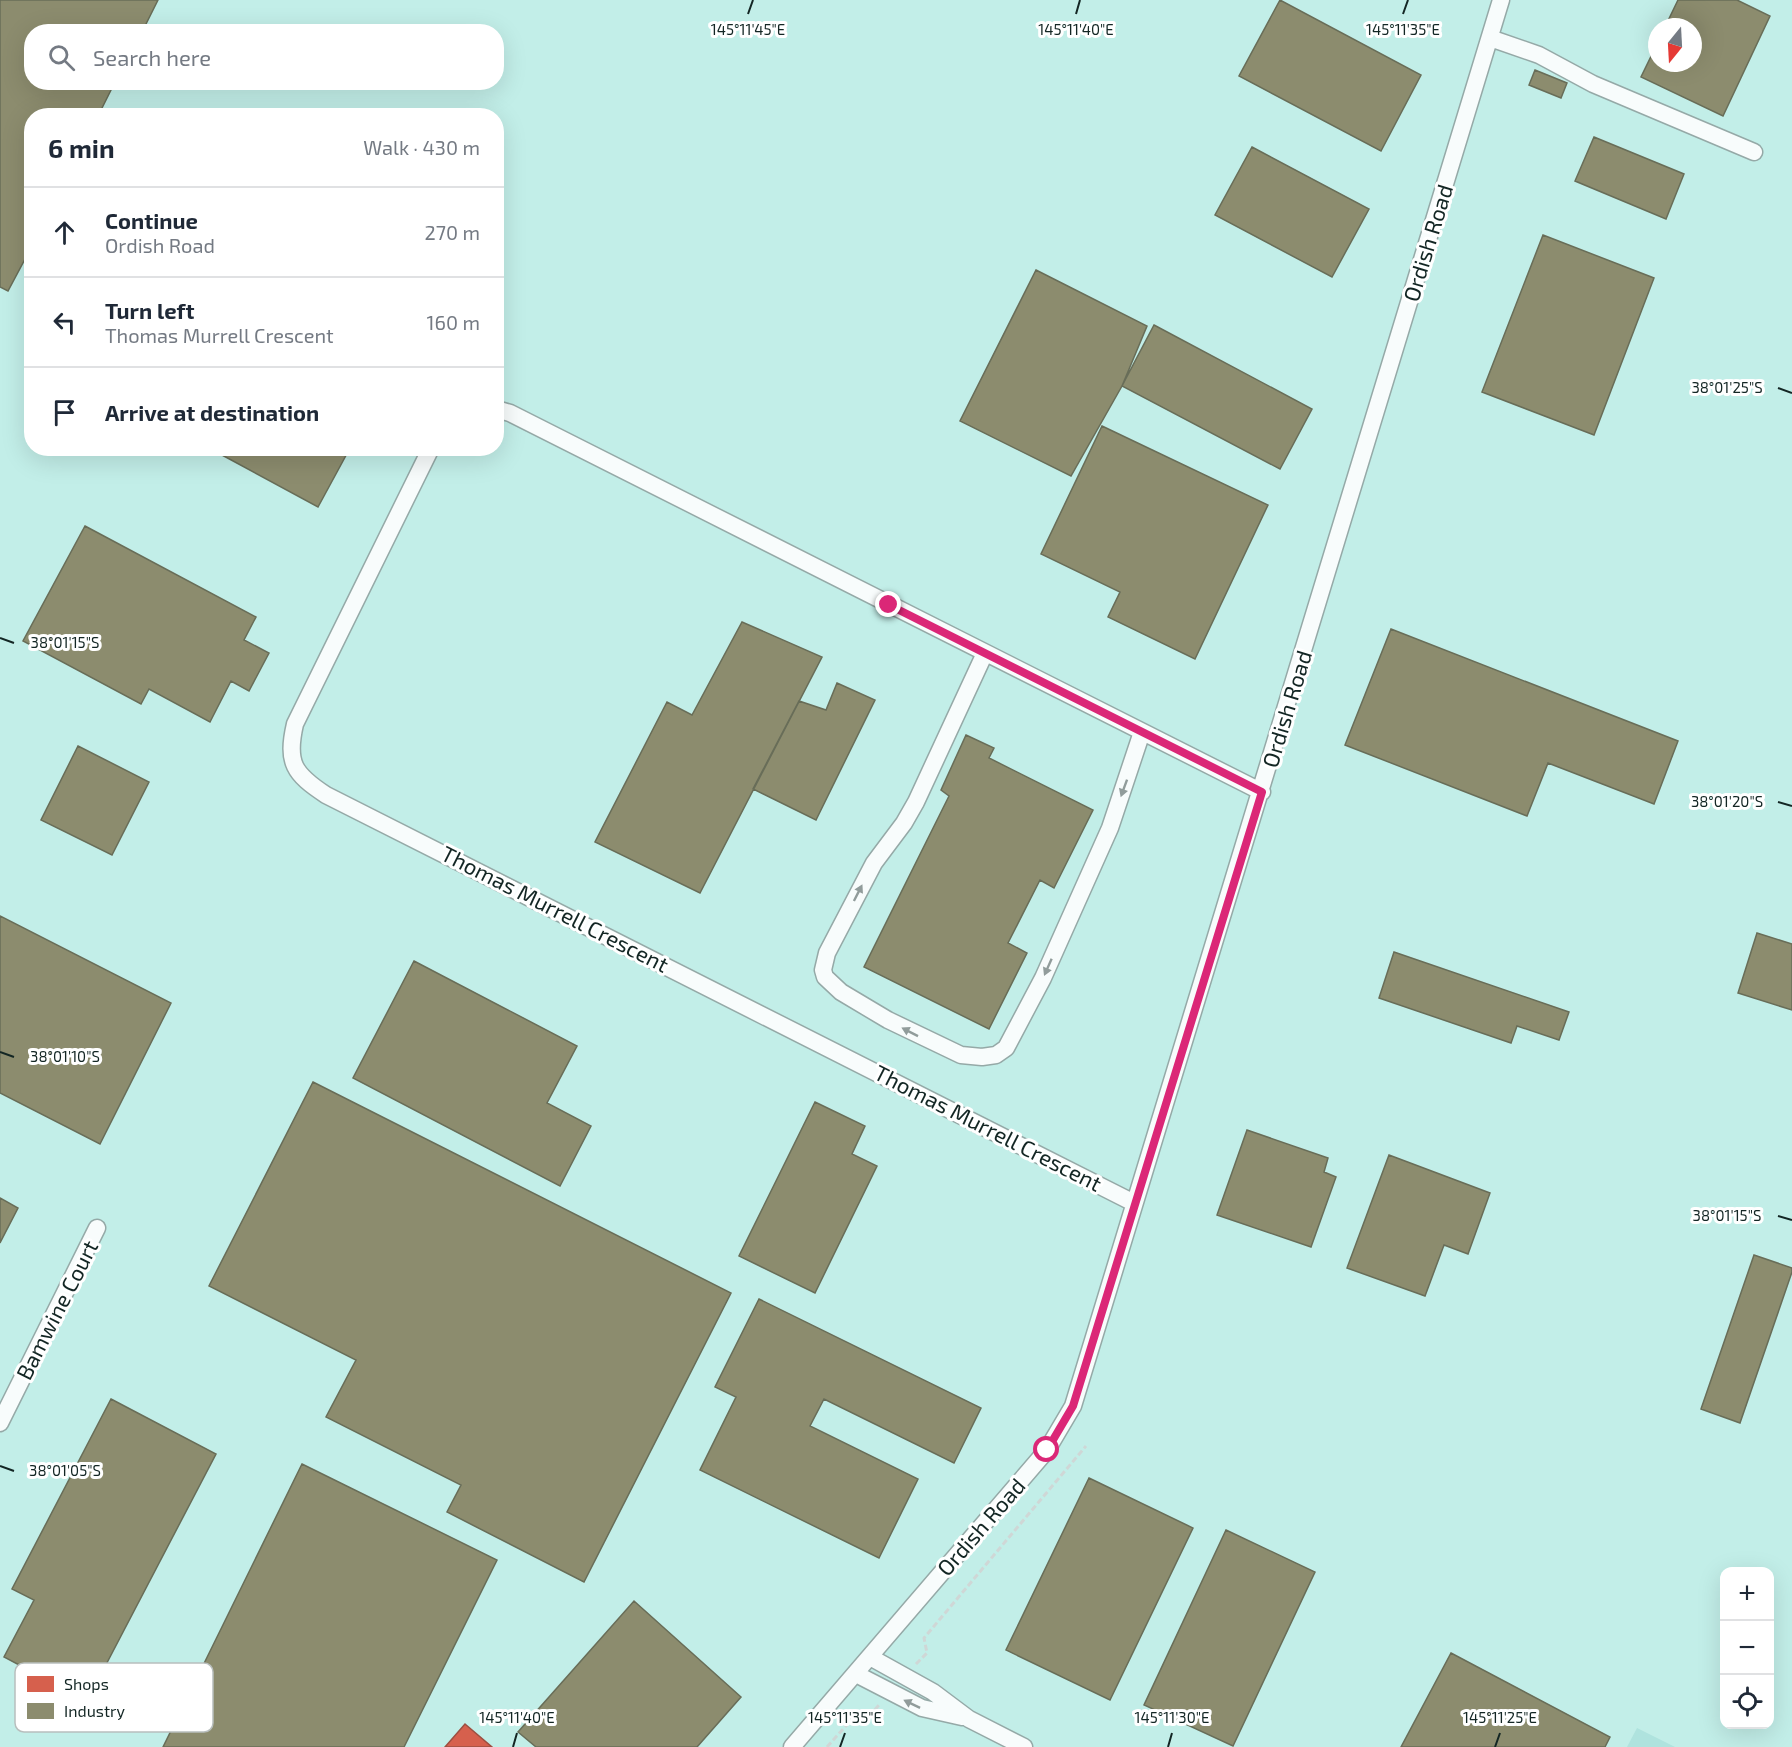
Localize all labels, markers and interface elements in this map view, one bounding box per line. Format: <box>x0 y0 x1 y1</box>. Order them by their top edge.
north arrow <box>1648 18 1702 72</box>
text: 145°11'45"E <box>711 20 785 38</box>
text: 145°11'40"E <box>1038 20 1114 38</box>
text: 145°11'35"E <box>1366 20 1440 38</box>
search box <box>24 24 504 90</box>
icon: search <box>45 41 78 74</box>
text: Search here <box>93 44 211 70</box>
text: 6 min <box>48 132 115 163</box>
text: Walk · 430 m <box>363 135 480 159</box>
street label: Ordish Road <box>1397 181 1457 304</box>
text: Continue <box>105 207 198 233</box>
icon: ahead <box>48 216 81 249</box>
text: 270 m <box>424 220 480 244</box>
text: Ordish Road <box>105 233 215 257</box>
text: Turn left <box>105 297 194 323</box>
icon: left <box>48 306 81 339</box>
text: 160 m <box>427 310 480 334</box>
text: Thomas Murrell Crescent <box>105 323 334 347</box>
text: 38°01'25"S <box>1691 378 1763 396</box>
icon: arrive <box>48 396 81 429</box>
text: Arrive at destination <box>105 399 319 425</box>
route end <box>875 591 901 617</box>
text: 38°01'15"S <box>31 633 99 651</box>
street label: Ordish Road <box>1256 647 1316 770</box>
one-way arrow <box>1119 779 1129 797</box>
text: 38°01'20"S <box>1691 792 1763 810</box>
street label: Thomas Murrell Crescent <box>437 839 673 977</box>
one-way arrow <box>853 884 862 901</box>
one-way arrow <box>1043 958 1052 976</box>
one-way arrow <box>902 1027 919 1037</box>
text: 38°01'10"S <box>30 1047 100 1065</box>
street label: Thomas Murrell Crescent <box>870 1058 1106 1196</box>
text: 38°01'15"S <box>1693 1206 1761 1224</box>
street label: Bamwine Court <box>10 1236 102 1384</box>
route start <box>1033 1436 1059 1462</box>
text: 38°01'05"S <box>29 1461 101 1479</box>
street label: Ordish Road <box>931 1472 1030 1580</box>
map controls <box>1720 1567 1774 1729</box>
button: + <box>1720 1567 1774 1621</box>
button: − <box>1720 1621 1774 1675</box>
legend <box>15 1663 213 1732</box>
text: Shops <box>64 1674 109 1693</box>
button: locate <box>1720 1675 1774 1729</box>
one-way arrow <box>904 1699 921 1708</box>
text: Industry <box>64 1701 125 1720</box>
text: 145°11'40"E <box>479 1708 555 1726</box>
text: 145°11'35"E <box>808 1708 882 1726</box>
text: 145°11'30"E <box>1135 1708 1209 1726</box>
text: 145°11'25"E <box>1463 1708 1537 1726</box>

